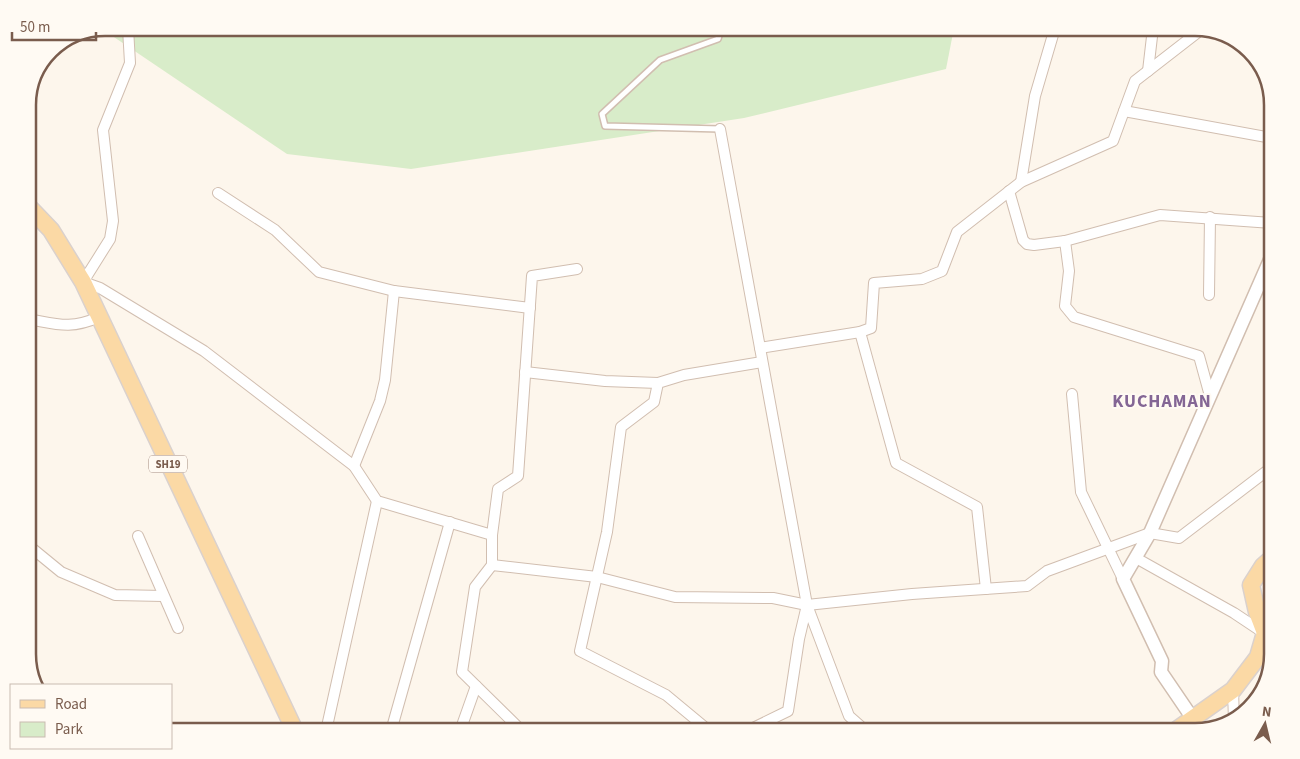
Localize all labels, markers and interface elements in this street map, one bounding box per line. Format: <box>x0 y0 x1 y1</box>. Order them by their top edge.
scale bar <box>12 10 96 42</box>
text: 50 m <box>20 17 50 38</box>
district label: KUCHAMAN <box>1112 389 1212 414</box>
road number: SH19 <box>149 456 187 472</box>
legend <box>10 684 172 749</box>
text: Road <box>55 694 87 715</box>
north arrow <box>1240 699 1290 749</box>
text: N <box>1261 702 1273 723</box>
text: Park <box>55 719 84 740</box>

